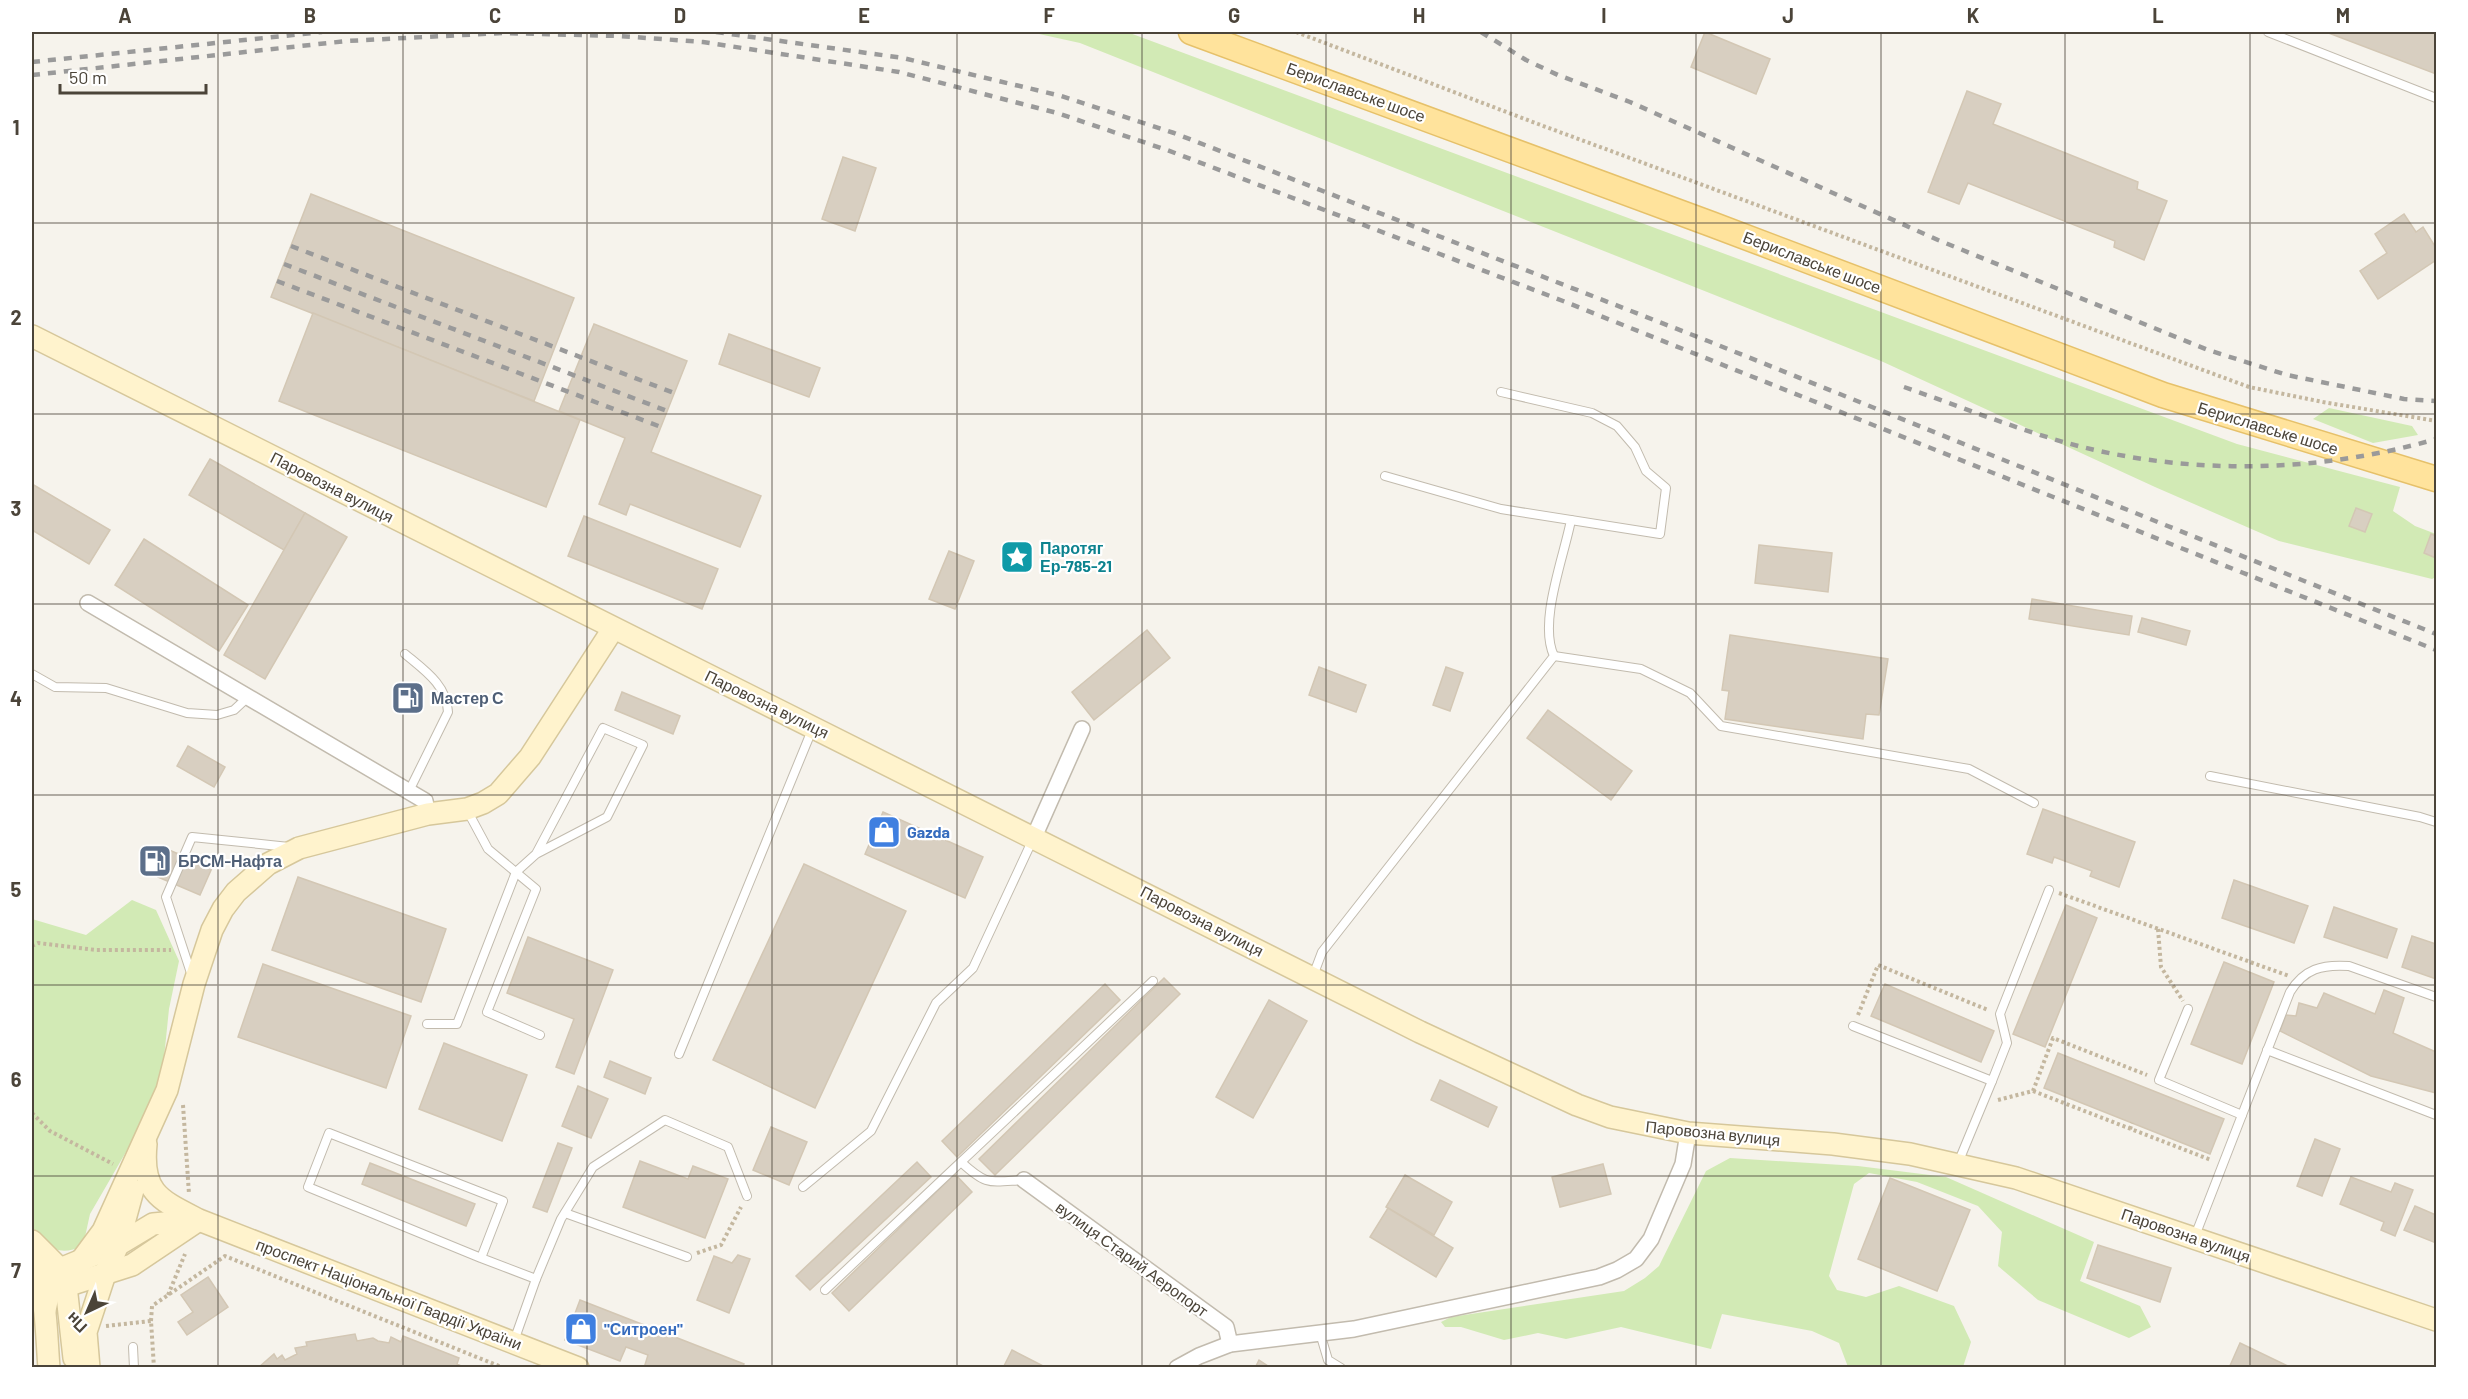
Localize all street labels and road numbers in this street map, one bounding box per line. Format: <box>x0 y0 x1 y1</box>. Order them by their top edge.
street label: Бериславське шосе <box>1284 58 1428 125</box>
street label: Бериславське шосе <box>1741 226 1884 297</box>
street label: Бериславське шосе <box>2196 397 2341 458</box>
street label: Паровозна вулиця <box>268 447 397 526</box>
street label: Паровозна вулиця <box>702 665 832 742</box>
street label: Паровозна вулиця <box>1138 881 1267 960</box>
street label: Паровозна вулиця <box>1645 1116 1781 1149</box>
street label: вулиця Старий Аеропорт <box>1052 1197 1213 1321</box>
street label: Паровозна вулиця <box>2119 1204 2253 1266</box>
street label: проспект Національної Гвардії України <box>254 1234 525 1353</box>

